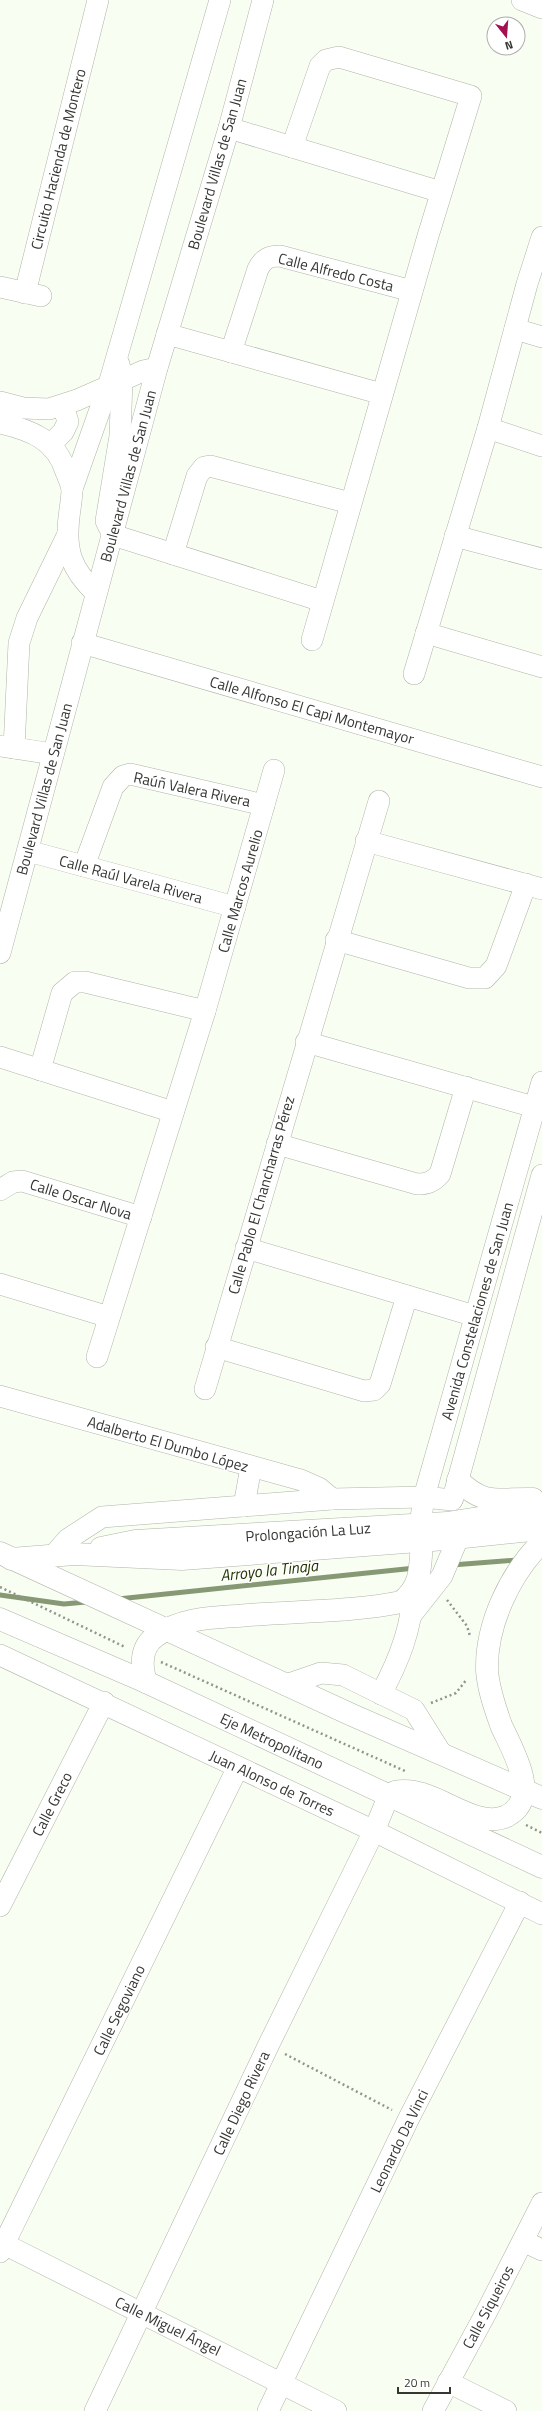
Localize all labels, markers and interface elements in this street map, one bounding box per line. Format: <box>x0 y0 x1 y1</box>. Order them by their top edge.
north arrow <box>486 16 526 56</box>
text: N <box>503 37 515 54</box>
street label: Circuito Hacienda de Montero <box>24 66 92 252</box>
street label: Boulevard Villas de San Juan <box>182 76 252 252</box>
street label: Calle Alfredo Costa <box>276 247 397 298</box>
street label: Boulevard Villas de San Juan <box>94 387 162 565</box>
street label: Calle Alfonso El Capi Montemayor <box>207 670 417 750</box>
street label: Boulevard Villas de San Juan <box>10 700 78 878</box>
street label: Raúñ Valera Rivera <box>131 765 253 813</box>
street label: Calle Marcos Aurelio <box>211 826 269 955</box>
street label: Calle Raúl Varela Rivera <box>57 849 206 909</box>
street label: Calle Pablo El Chancharras Pérez <box>222 1093 300 1297</box>
street label: Calle Oscar Nova <box>27 1173 135 1226</box>
street label: Avenida Constelaciones de San Juan <box>435 1199 519 1423</box>
street label: Adalberto El Dumbo López <box>85 1410 251 1478</box>
street label: Prolongación La Luz <box>245 1516 372 1548</box>
water label: Arroyo la Tinaja <box>219 1553 320 1587</box>
street label: Eje Metropolitano <box>216 1707 328 1775</box>
street label: Juan Alonso de Torres <box>206 1744 338 1822</box>
street label: Calle Greco <box>26 1768 78 1840</box>
street label: Calle Segoviano <box>87 1961 151 2059</box>
street label: Calle Diego Rivera <box>207 2047 275 2159</box>
street label: Leonardo Da Vinci <box>364 2085 434 2197</box>
street label: Calle Siqueiros <box>456 2261 520 2353</box>
street label: Calle Miguel Ángel <box>111 2290 225 2362</box>
scale bar <box>398 2369 450 2395</box>
text: 20 m <box>404 2373 430 2392</box>

